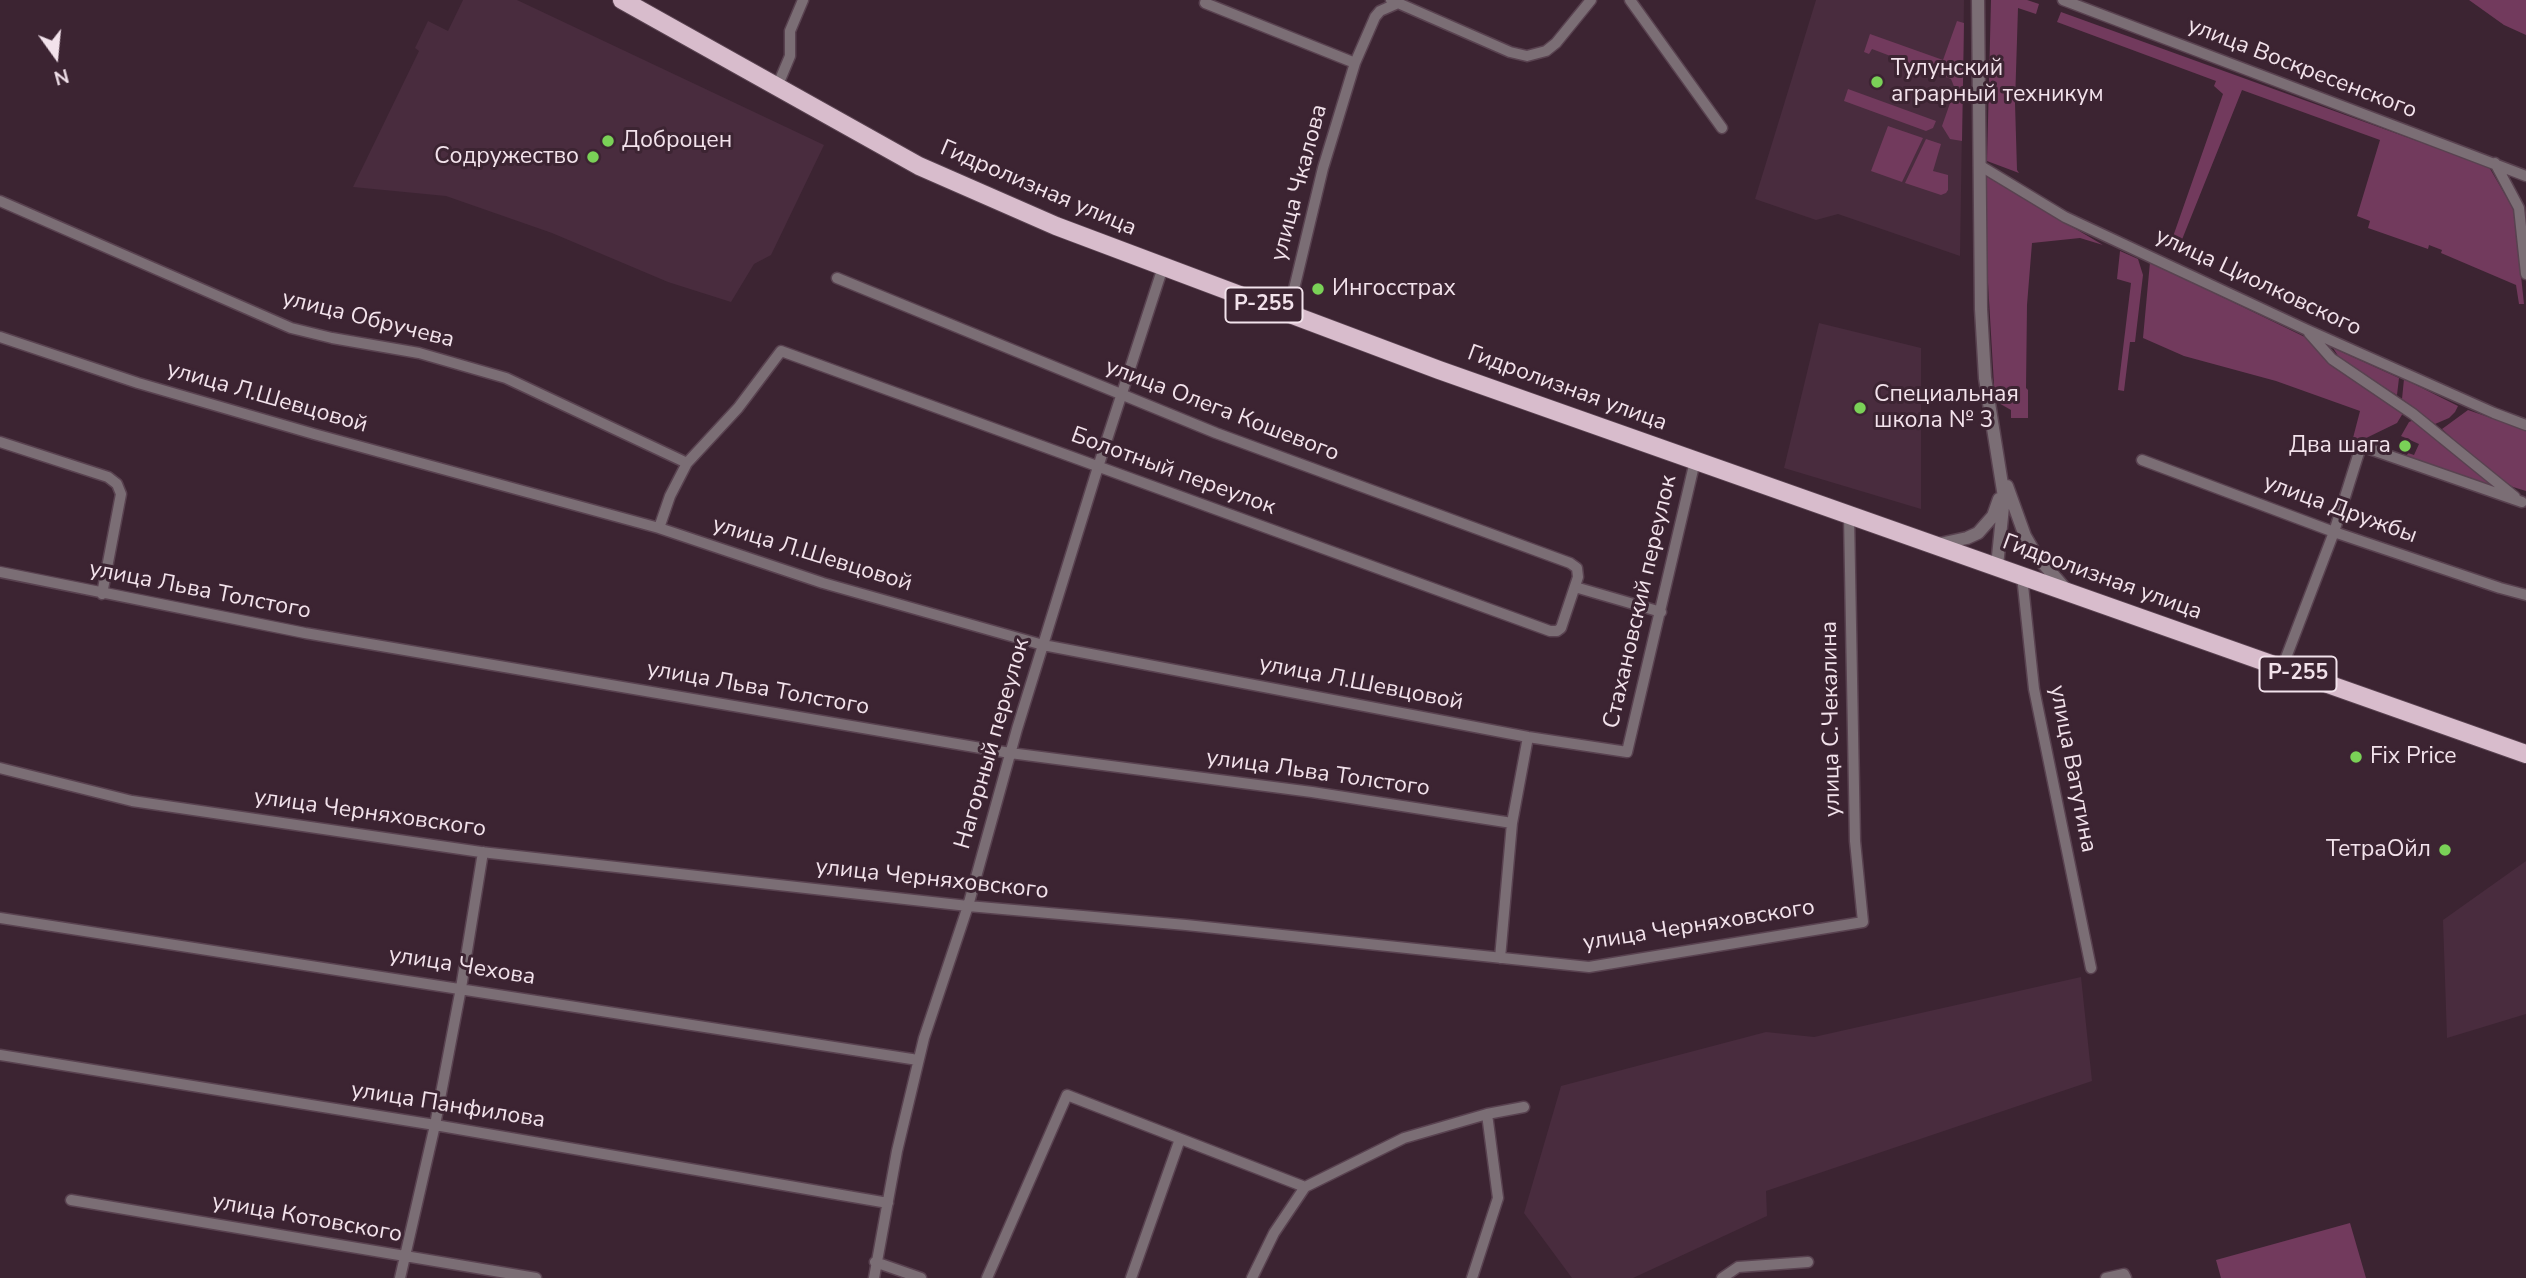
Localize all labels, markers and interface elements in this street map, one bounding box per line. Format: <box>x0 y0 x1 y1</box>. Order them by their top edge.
street label: улица Воскресенского <box>2183 12 2421 126</box>
north arrow <box>21 21 91 91</box>
place label: Тулунский аграрный техникум <box>1891 55 2104 109</box>
text: N <box>51 62 72 91</box>
marker: Тулунский аграрный техникум <box>1869 74 1885 90</box>
street label: улица Чкалова <box>1266 102 1334 264</box>
place label: Доброцен <box>622 127 732 155</box>
marker: Доброцен <box>600 133 616 149</box>
street label: Гидролизная улица <box>936 135 1140 243</box>
place label: Содружество <box>434 143 579 171</box>
marker: Содружество <box>585 149 601 165</box>
street label: улица Циолковского <box>2150 223 2366 343</box>
place label: Ингосстрах <box>1332 275 1456 303</box>
marker: Ингосстрах <box>1310 281 1326 297</box>
street label: улица Обручева <box>279 285 457 355</box>
road number: Р-255 <box>1226 288 1302 322</box>
street label: Гидролизная улица <box>1463 340 1671 438</box>
street label: улица Олега Кошевого <box>1101 354 1343 468</box>
street label: улица Л.Шевцовой <box>164 356 370 440</box>
place label: Специальная школа № 3 <box>1874 381 2019 435</box>
marker: Специальная школа № 3 <box>1852 400 1868 416</box>
street label: Болотный переулок <box>1067 422 1279 522</box>
place label: Два шага <box>2289 432 2391 460</box>
marker: Два шага <box>2397 438 2413 454</box>
street label: улица Дружбы <box>2259 469 2421 551</box>
street label: Стахановский переулок <box>1598 473 1684 731</box>
street label: улица Л.Шевцовой <box>709 511 915 599</box>
street label: Гидролизная улица <box>1998 529 2206 627</box>
street label: улица Льва Толстого <box>87 556 313 626</box>
street label: улица С.Чекалина <box>1816 621 1848 817</box>
street label: Нагорный переулок <box>950 636 1036 852</box>
street label: улица Л.Шевцовой <box>1257 651 1465 717</box>
street label: улица Льва Толстого <box>645 656 871 722</box>
road number: Р-255 <box>2260 656 2336 692</box>
street label: улица Ватутина <box>2042 683 2102 855</box>
place label: Fix Price <box>2370 743 2456 771</box>
street label: улица Льва Толстого <box>1204 745 1432 803</box>
marker: Fix Price <box>2348 749 2364 765</box>
street label: улица Черняховского <box>252 784 488 844</box>
place label: ТетраОйл <box>2326 836 2431 864</box>
marker: ТетраОйл <box>2437 842 2453 858</box>
street label: улица Черняховского <box>814 854 1050 906</box>
street label: улица Черняховского <box>1581 894 1817 958</box>
street label: улица Чехова <box>387 942 537 992</box>
street label: улица Панфилова <box>349 1077 547 1135</box>
street label: улица Котовского <box>210 1189 404 1249</box>

